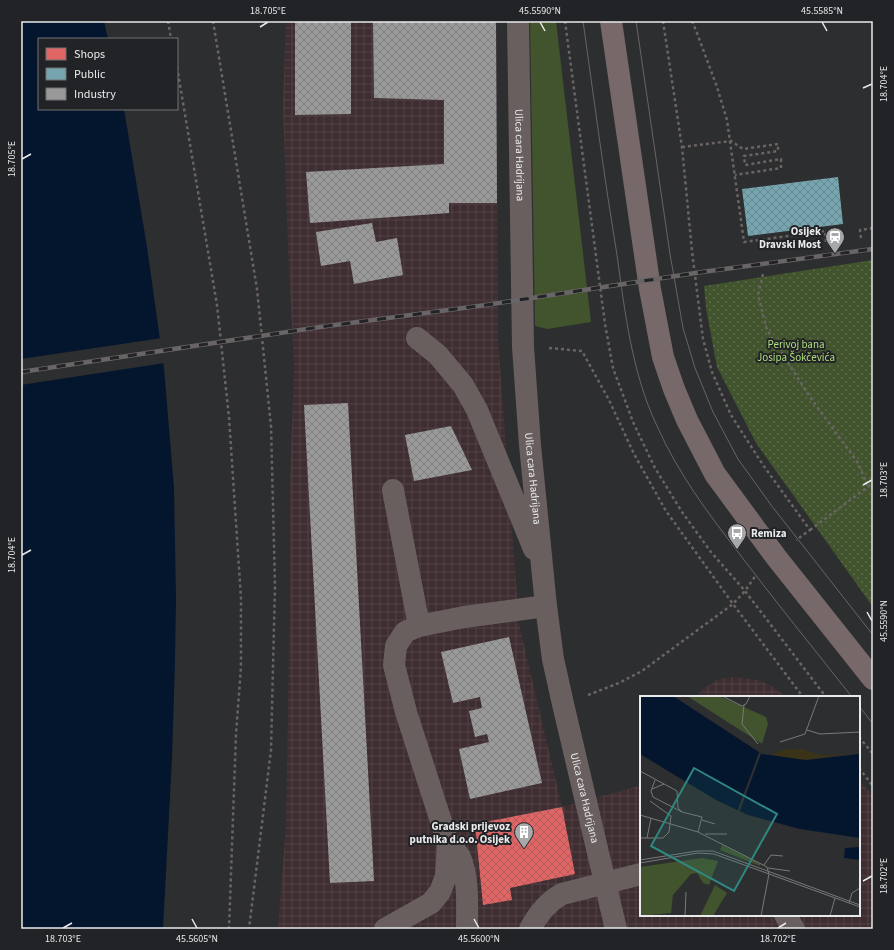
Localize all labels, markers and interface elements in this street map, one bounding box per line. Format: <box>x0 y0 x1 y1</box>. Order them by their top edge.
text: 18.705°E <box>250 4 286 18</box>
text: 45.5590°N <box>519 4 561 18</box>
text: 45.5585°N <box>801 4 843 18</box>
legend <box>38 38 178 110</box>
text: Shops <box>74 46 105 63</box>
text: Public <box>74 66 106 83</box>
text: 18.704°E <box>877 66 891 102</box>
text: Industry <box>74 86 116 103</box>
street label: Ulica cara Hadrijana <box>511 109 528 201</box>
text: 18.705°E <box>5 141 19 177</box>
place label: Osijek Dravski Most <box>759 224 822 252</box>
station icon: Osijek Dravski Most <box>824 226 846 254</box>
park label: Perivoj bana Josipa Šokčevića <box>757 337 835 365</box>
street label: Ulica cara Hadrijana <box>521 432 545 525</box>
text: 18.703°E <box>877 462 891 498</box>
bus stop icon: Remiza <box>726 522 748 550</box>
place label: Remiza <box>751 526 787 541</box>
text: 18.704°E <box>5 537 19 573</box>
text: 45.5590°N <box>877 600 891 642</box>
inset map <box>640 696 860 916</box>
street label: Ulica cara Hadrijana <box>567 751 602 845</box>
place label: Gradski prijevoz putnika d.o.o. Osijek <box>410 819 510 847</box>
building icon: Gradski prijevoz putnika d.o.o. Osijek <box>513 821 535 849</box>
text: 18.702°E <box>877 858 891 894</box>
text: 18.703°E <box>45 932 81 946</box>
text: 45.5605°N <box>176 932 218 946</box>
text: 45.5600°N <box>458 932 500 946</box>
text: 18.702°E <box>760 932 796 946</box>

